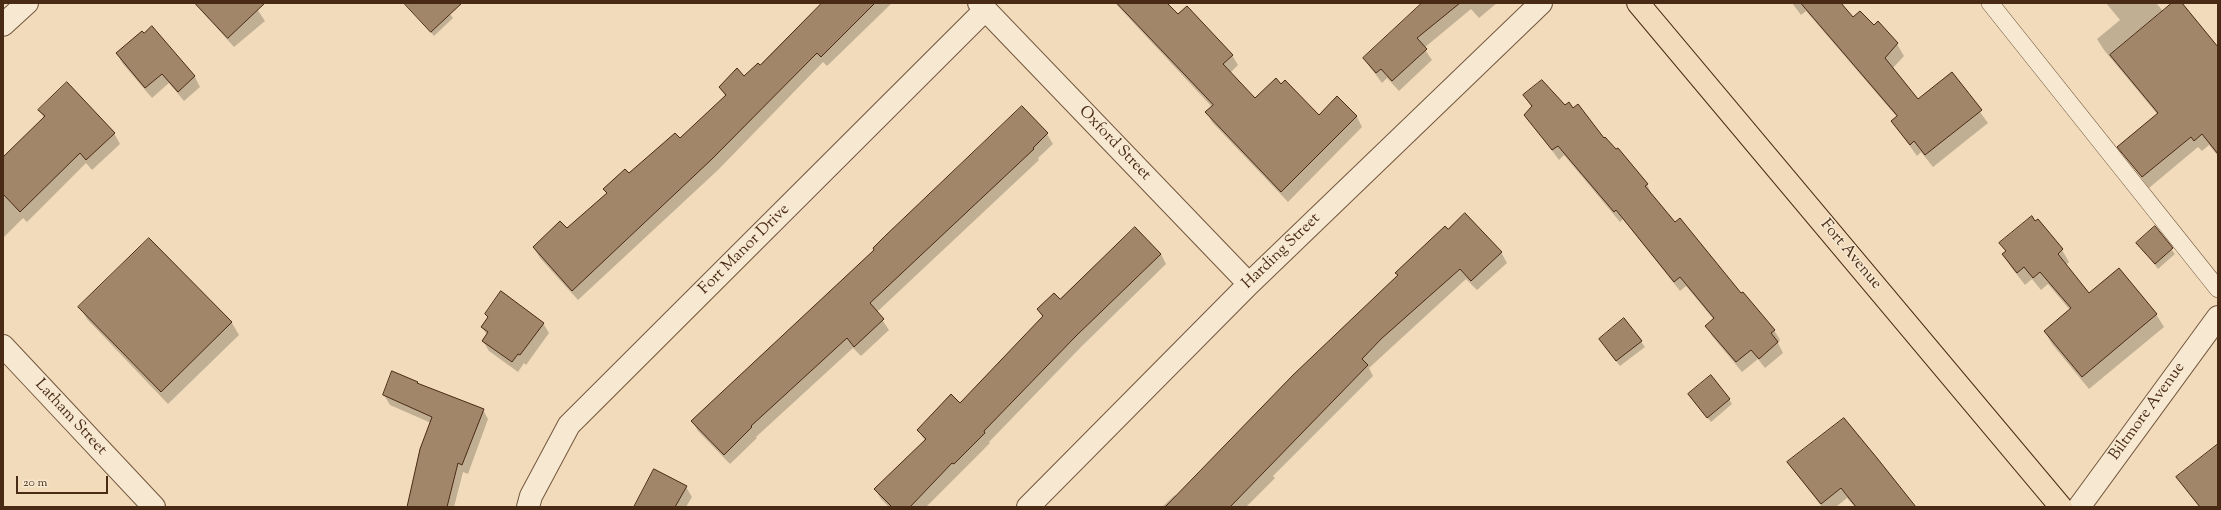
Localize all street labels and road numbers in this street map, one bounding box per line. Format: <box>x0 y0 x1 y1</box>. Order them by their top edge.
street label: Oxford Street <box>1074 103 1154 185</box>
street label: Fort Manor Drive <box>696 201 794 299</box>
street label: Harding Street <box>1239 210 1325 294</box>
street label: Fort Avenue <box>1815 216 1885 294</box>
street label: Biltmore Avenue <box>2106 359 2190 465</box>
street label: Latham Street <box>30 376 110 460</box>

